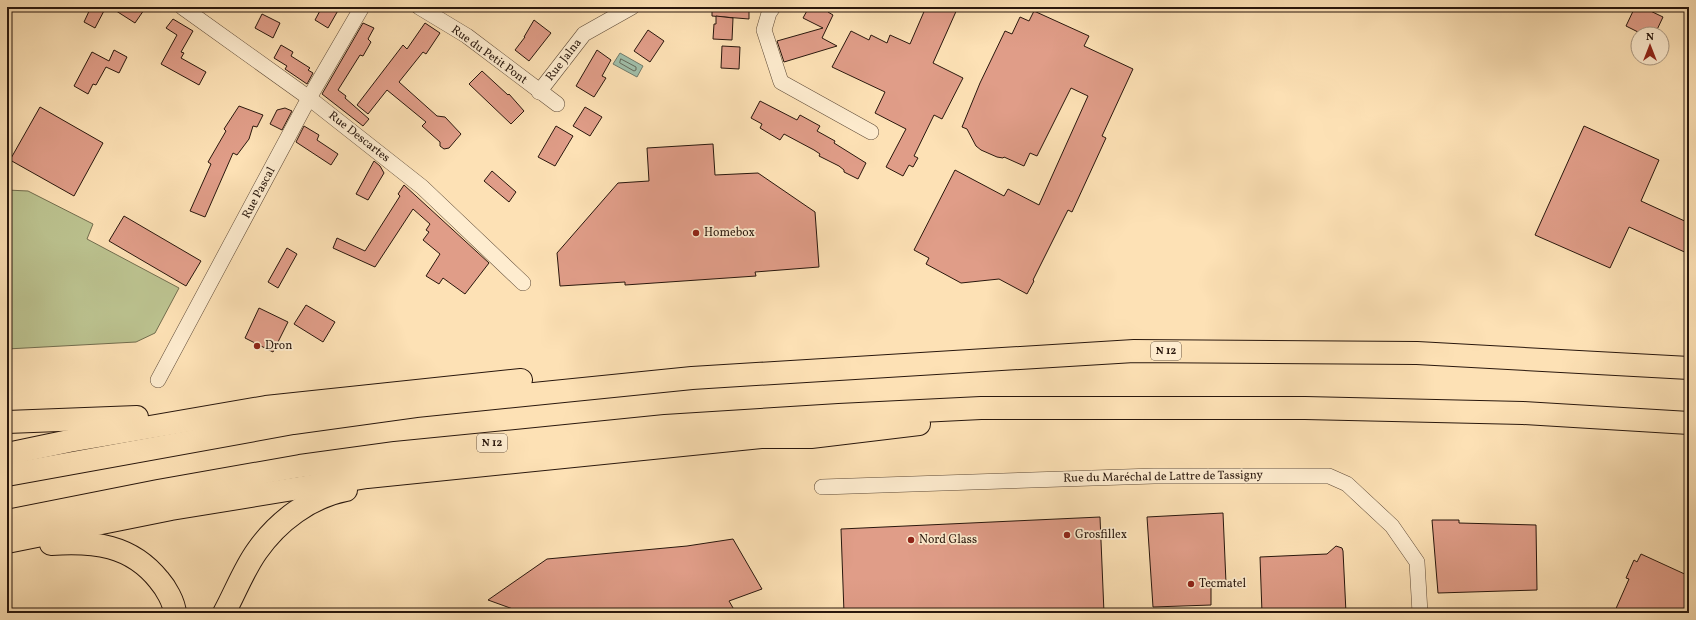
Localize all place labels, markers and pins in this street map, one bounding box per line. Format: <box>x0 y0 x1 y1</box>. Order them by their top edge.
place label: Homebox <box>704 225 755 241</box>
marker: Homebox <box>691 228 701 238</box>
place label: Dron <box>265 338 292 354</box>
marker: Dron <box>252 341 262 351</box>
place label: Grosfillex <box>1075 527 1127 543</box>
marker: Grosfillex <box>1062 530 1072 540</box>
place label: Nord Glass <box>919 532 977 548</box>
marker: Nord Glass <box>906 535 916 545</box>
place label: Tecmatel <box>1199 576 1246 592</box>
marker: Tecmatel <box>1186 579 1196 589</box>

